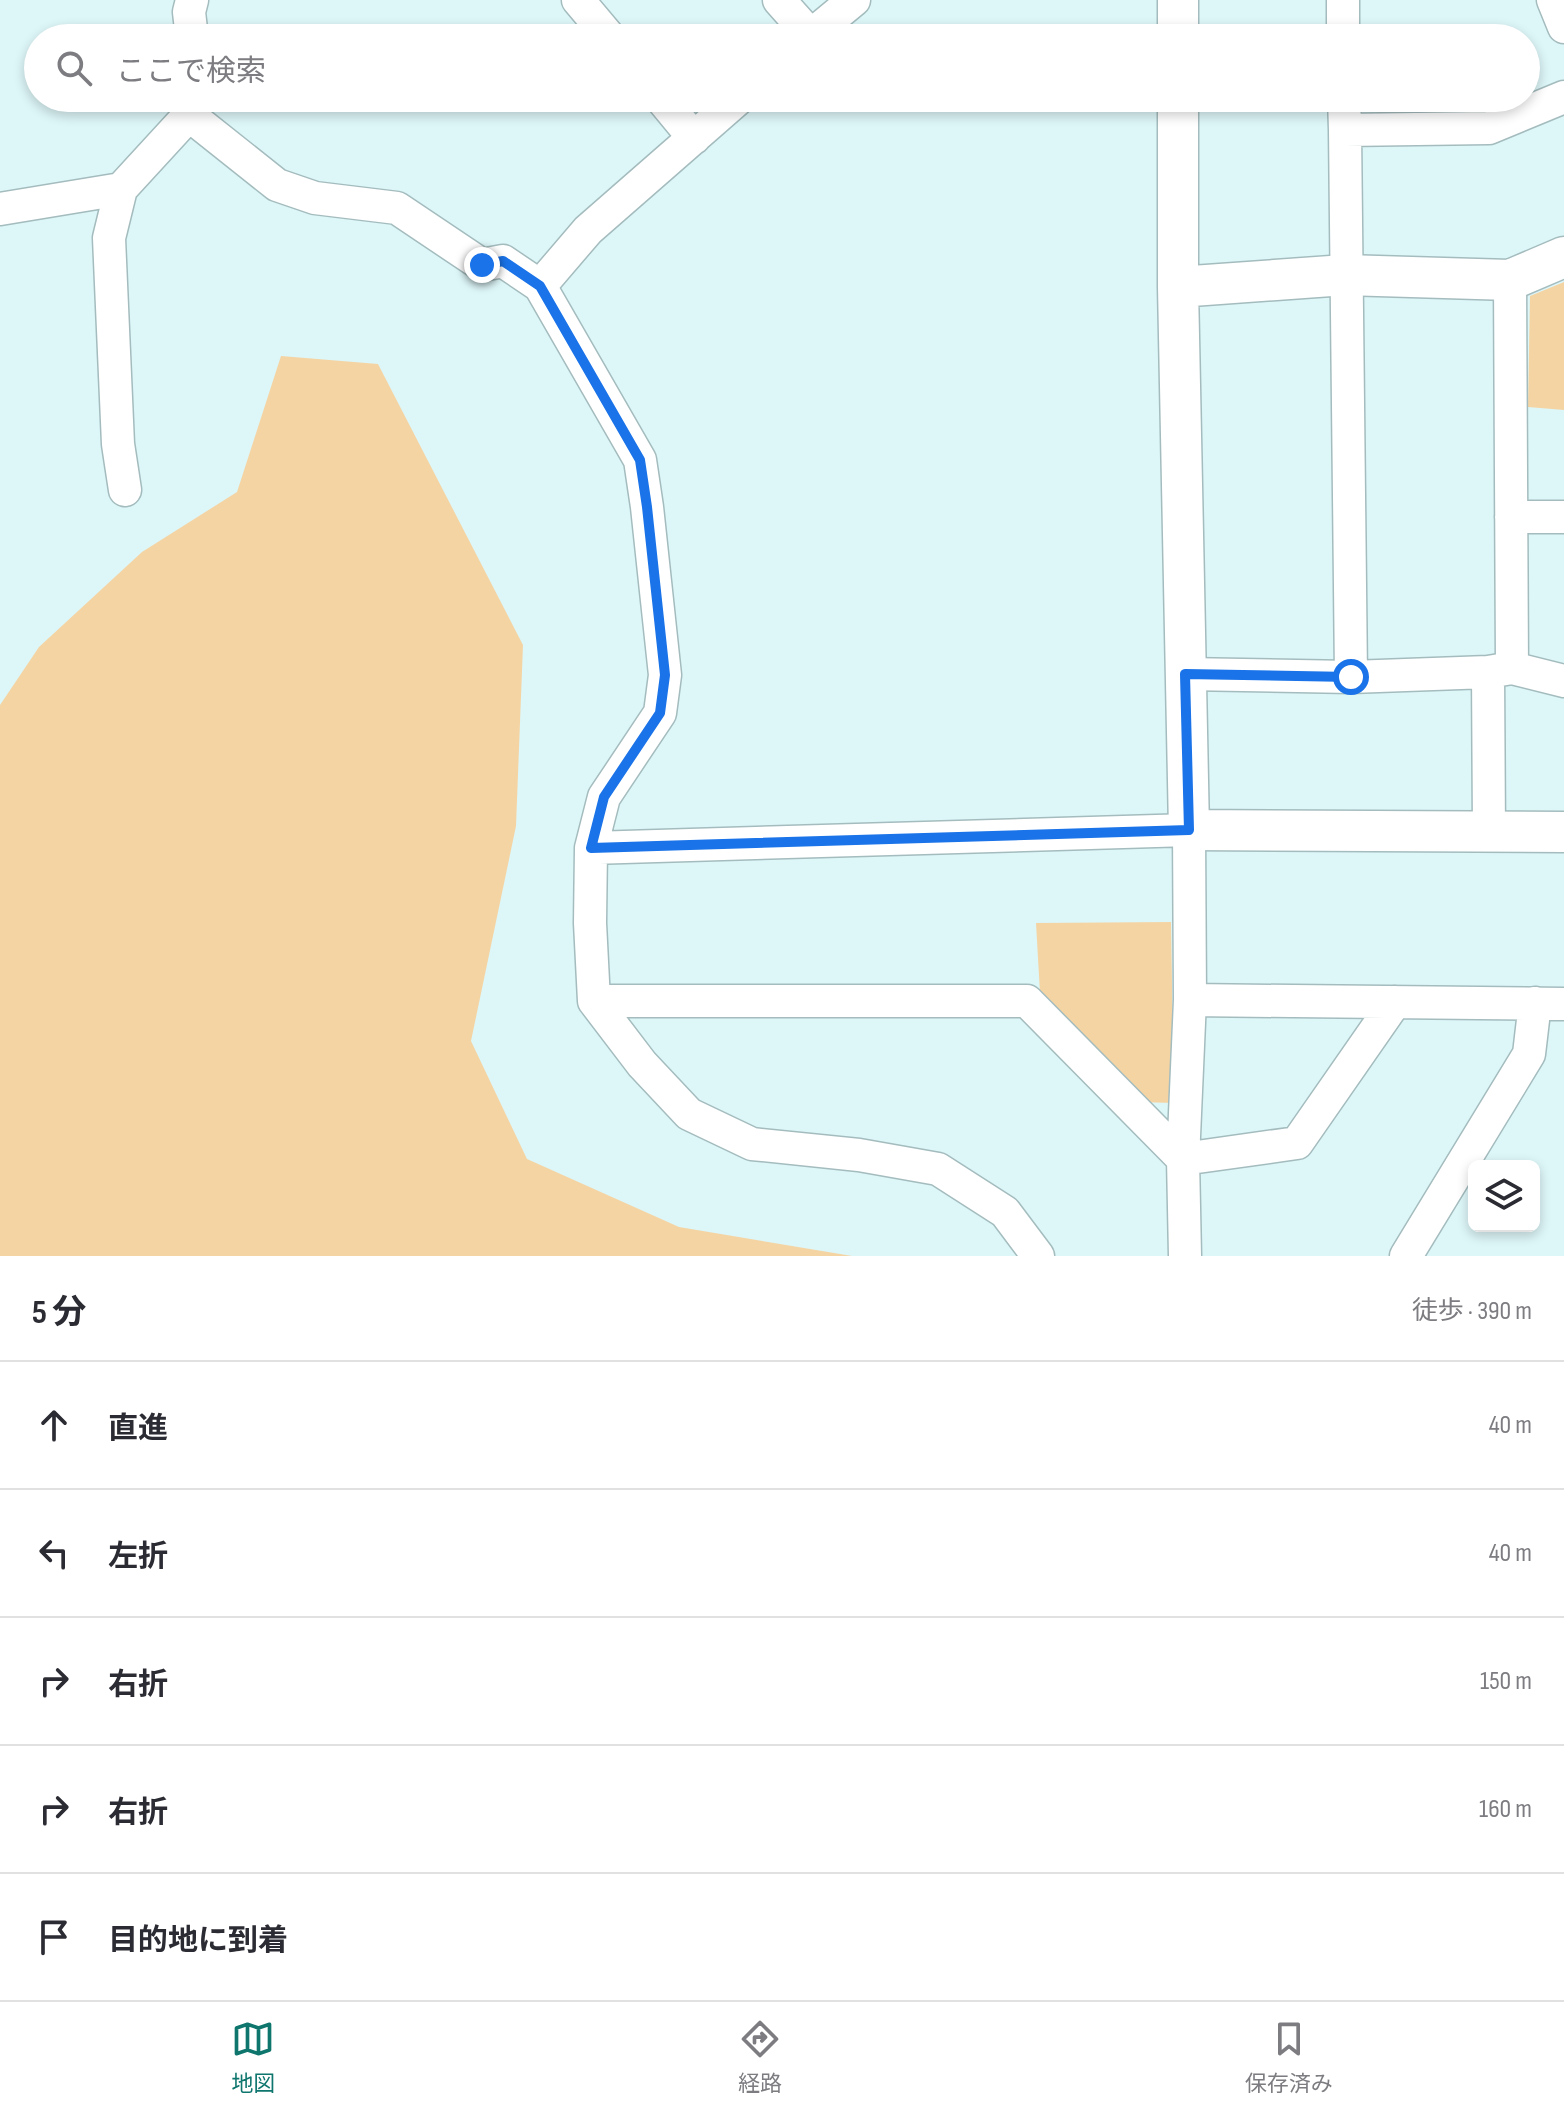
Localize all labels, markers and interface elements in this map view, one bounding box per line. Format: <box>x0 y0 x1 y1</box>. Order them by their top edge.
search box <box>24 24 1540 112</box>
icon: search <box>52 46 96 90</box>
text: ここで検索 <box>116 54 266 90</box>
route end <box>464 247 500 283</box>
route start <box>1333 659 1369 695</box>
map controls <box>1468 1160 1540 1232</box>
button: layers <box>1468 1160 1540 1232</box>
text: 5 分 <box>32 1292 86 1333</box>
text: 徒歩 · 390 m <box>1412 1296 1532 1327</box>
icon: ahead <box>32 1403 76 1447</box>
text: 40 m <box>1489 1410 1532 1441</box>
text: 直進 <box>108 1411 168 1447</box>
icon: left <box>32 1531 76 1575</box>
text: 40 m <box>1489 1538 1532 1569</box>
text: 左折 <box>108 1539 168 1575</box>
icon: right <box>32 1659 76 1703</box>
text: 150 m <box>1480 1666 1532 1697</box>
text: 右折 <box>108 1667 168 1703</box>
icon: right <box>32 1787 76 1831</box>
text: 160 m <box>1479 1794 1532 1825</box>
text: 右折 <box>108 1795 168 1831</box>
icon: arrive <box>32 1915 76 1959</box>
text: 目的地に到着 <box>108 1923 288 1959</box>
tab: 地図 <box>231 2017 275 2098</box>
tab: 経路 <box>738 2017 782 2098</box>
tab: 保存済み <box>1245 2017 1333 2098</box>

